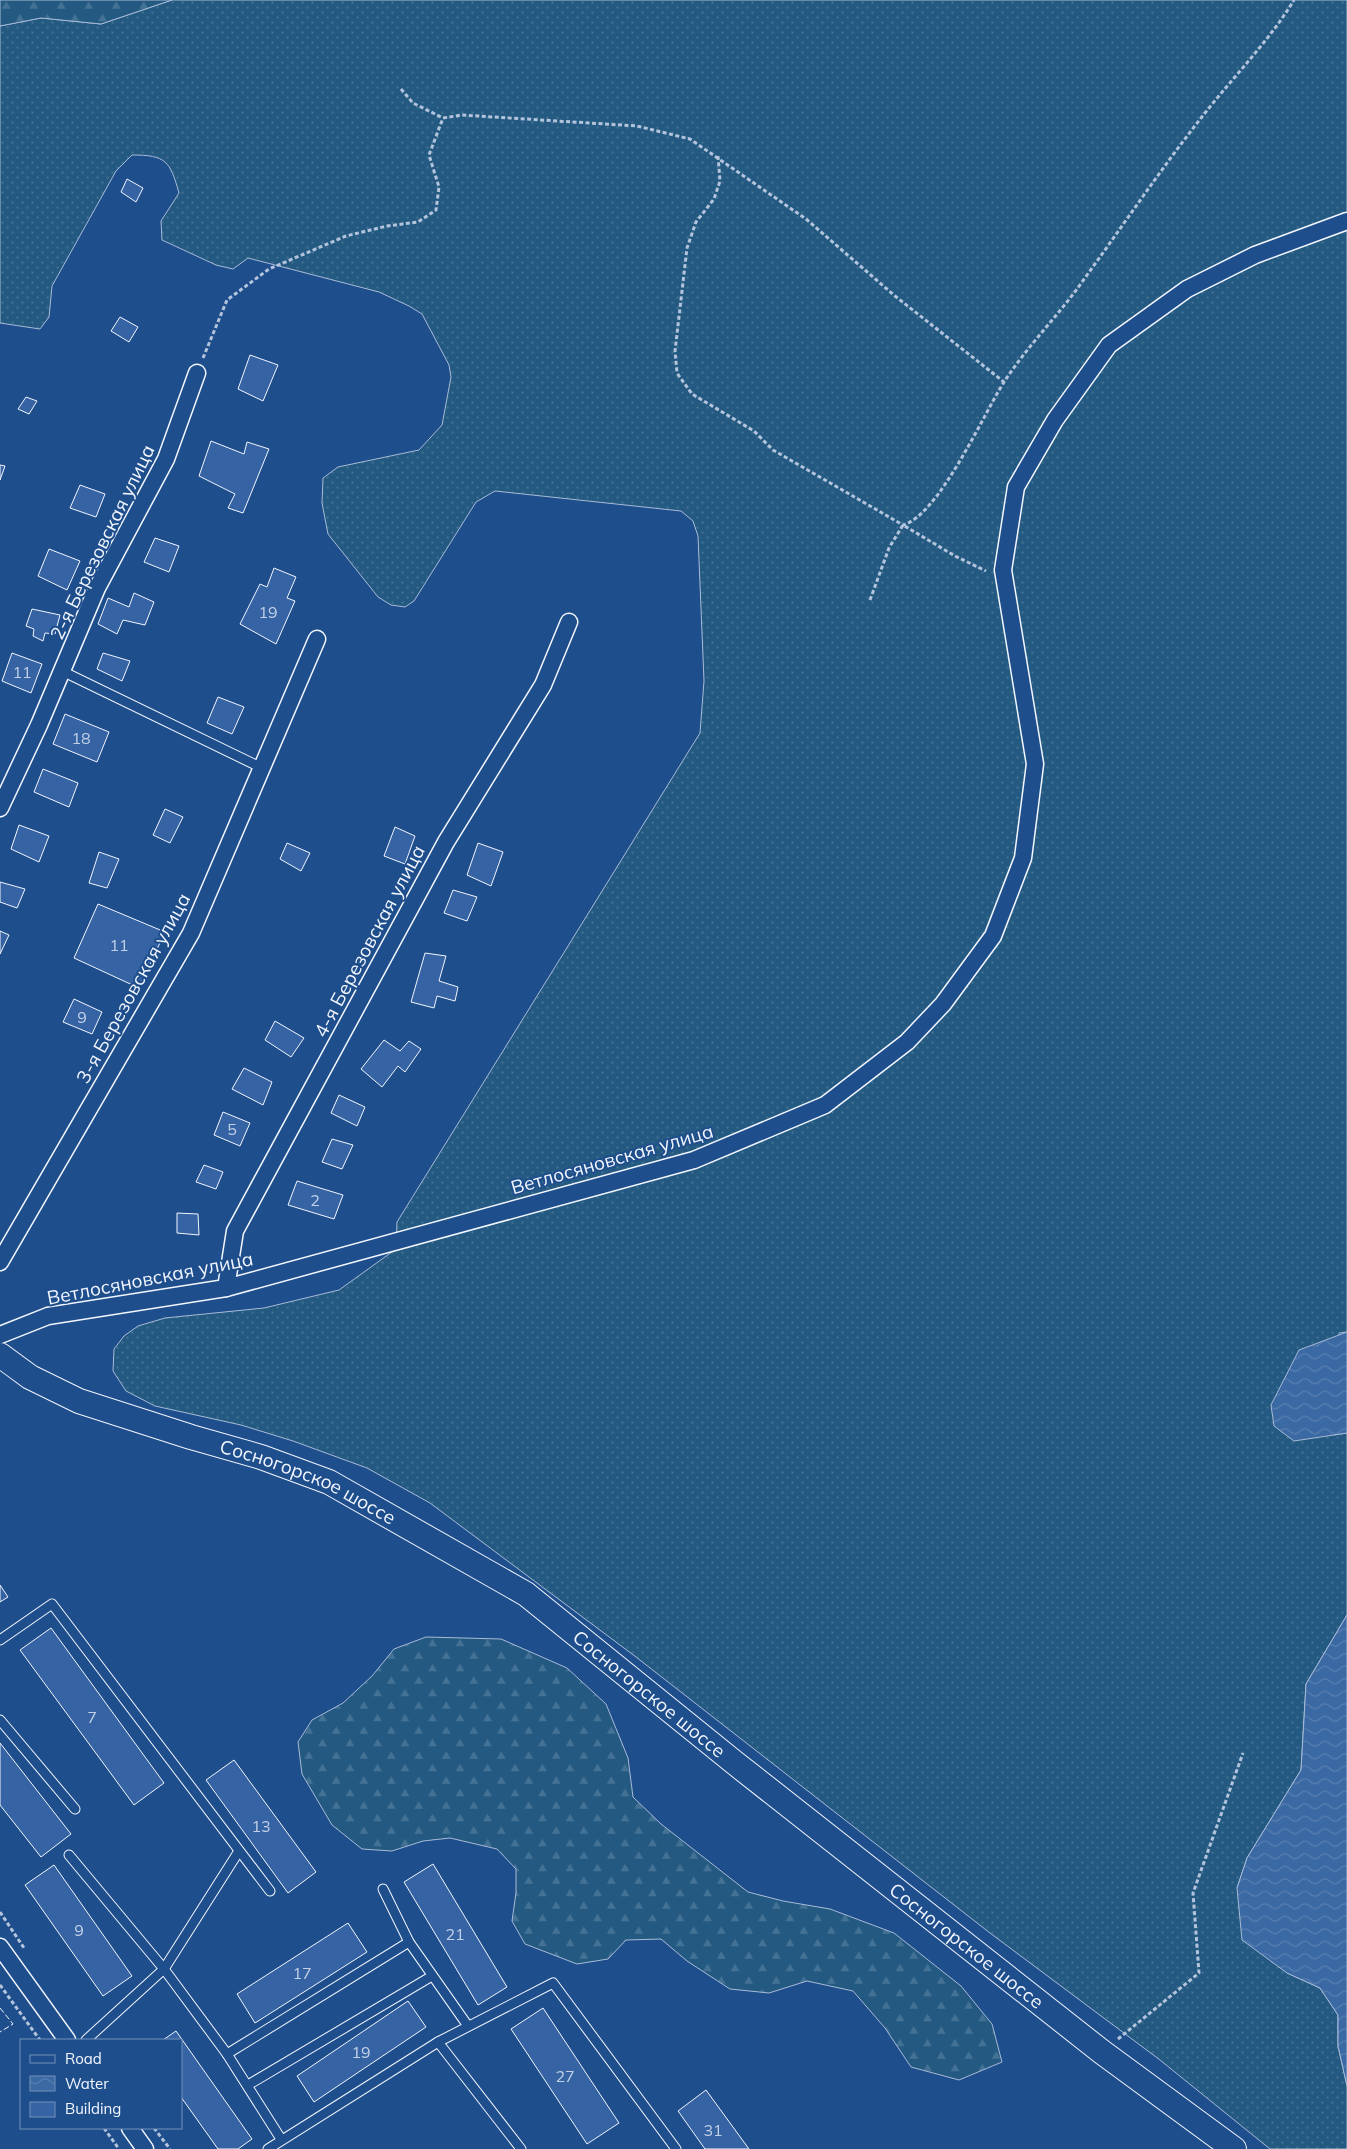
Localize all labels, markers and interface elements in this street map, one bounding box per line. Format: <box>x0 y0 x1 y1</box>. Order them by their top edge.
street label: 2-я Березовская улица <box>44 441 160 643</box>
house number: 19 <box>258 602 278 622</box>
house number: 11 <box>12 662 32 682</box>
house number: 18 <box>71 728 91 748</box>
street label: 4-я Березовская улица <box>308 841 430 1041</box>
street label: 3-я Березовская улица <box>71 889 195 1087</box>
house number: 11 <box>109 935 129 955</box>
house number: 9 <box>77 1007 87 1027</box>
house number: 5 <box>227 1119 237 1139</box>
street label: Ветлосяновская улица <box>508 1119 716 1199</box>
house number: 2 <box>310 1190 320 1210</box>
street label: Ветлосяновская улица <box>45 1246 255 1310</box>
street label: Сосногорское шоссе <box>217 1434 400 1530</box>
street label: Сосногорское шоссе <box>568 1625 731 1763</box>
house number: 7 <box>87 1707 97 1727</box>
house number: 13 <box>251 1816 271 1836</box>
street label: Сосногорское шоссе <box>885 1877 1049 2014</box>
house number: 9 <box>74 1920 84 1940</box>
house number: 21 <box>445 1924 465 1944</box>
house number: 17 <box>292 1963 312 1983</box>
legend <box>20 2039 182 2129</box>
house number: 19 <box>351 2042 371 2062</box>
text: Road <box>65 2049 102 2068</box>
house number: 27 <box>555 2066 575 2086</box>
text: Water <box>65 2074 109 2093</box>
text: Building <box>65 2099 121 2118</box>
house number: 31 <box>703 2120 723 2140</box>

